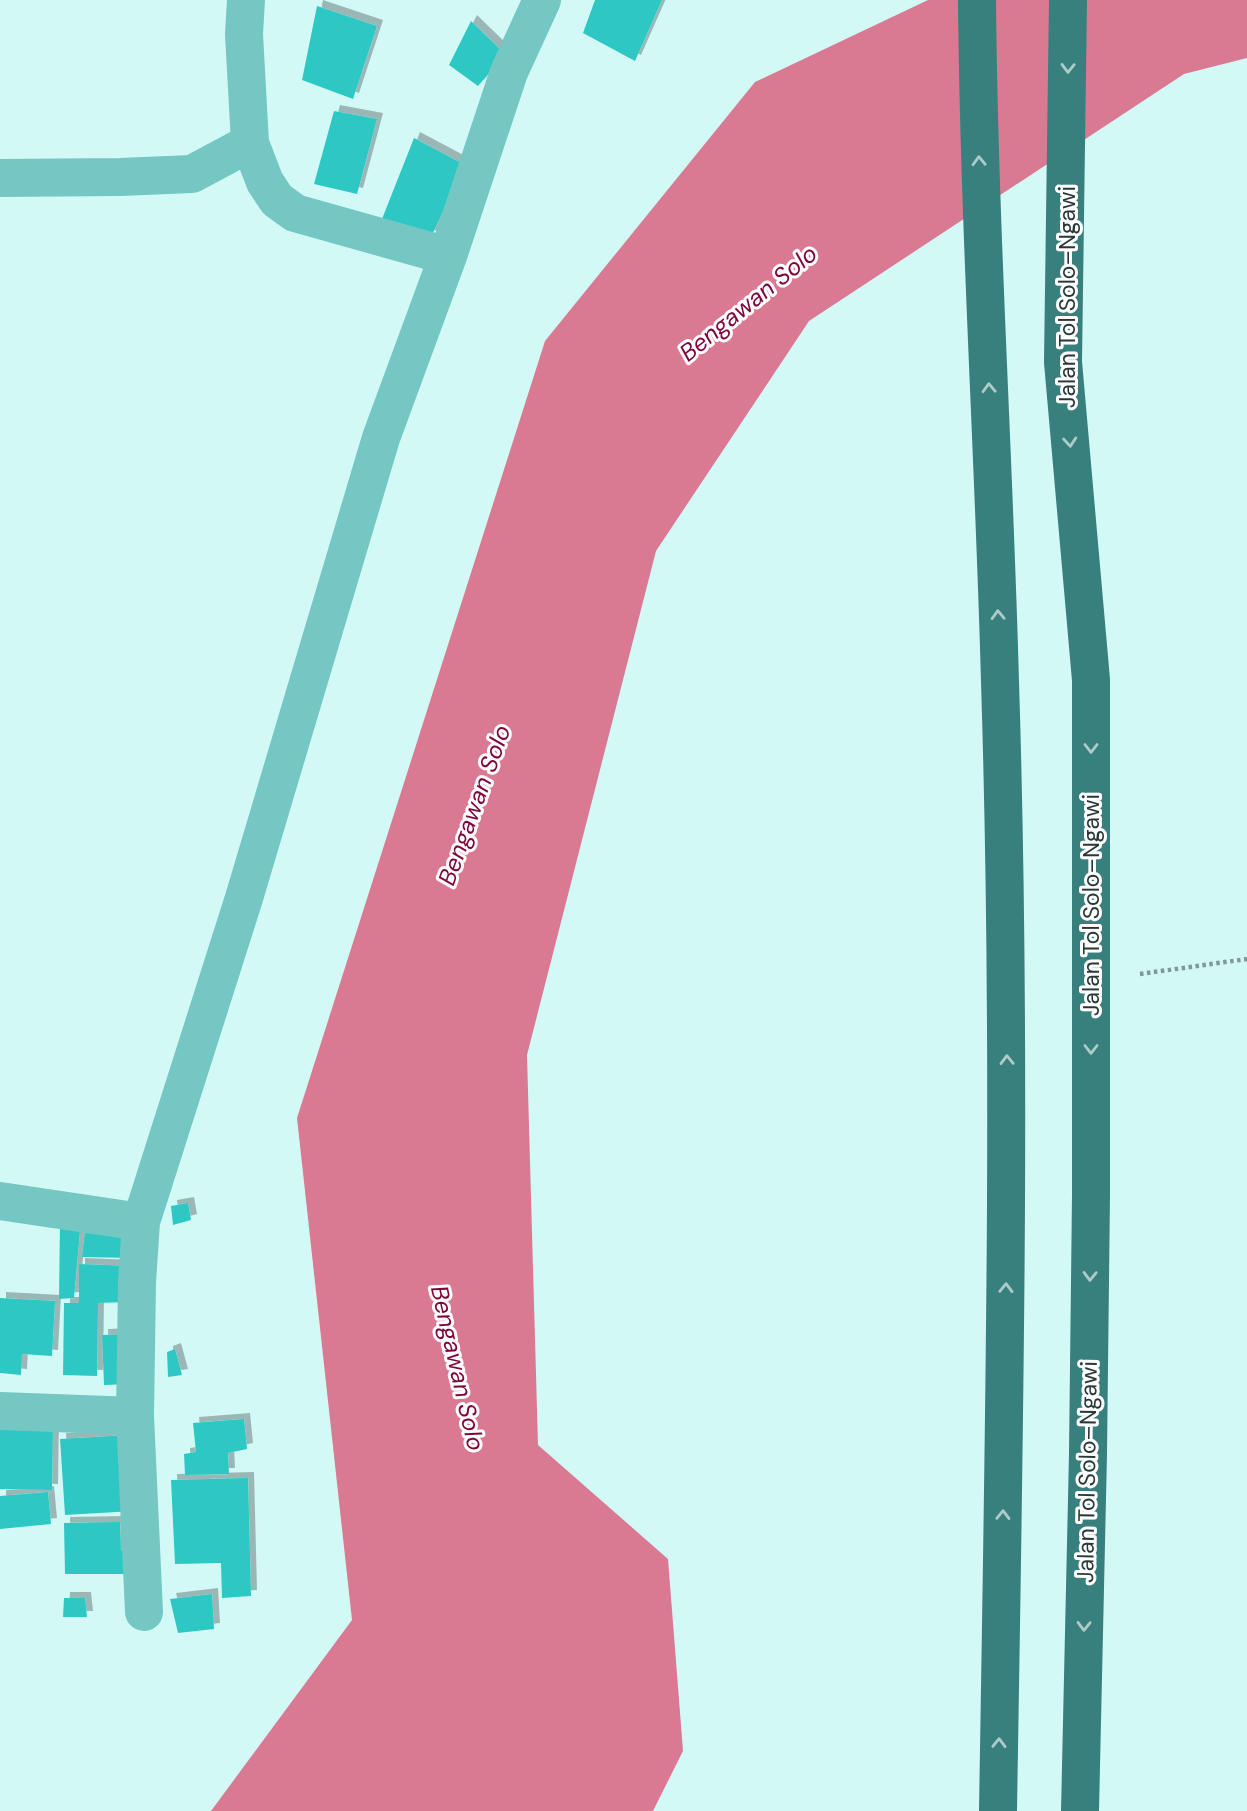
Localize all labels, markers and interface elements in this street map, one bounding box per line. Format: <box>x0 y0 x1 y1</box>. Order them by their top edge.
one-way arrow <box>1061 63 1076 74</box>
one-way arrow <box>972 155 987 166</box>
street label: Jalan Tol Solo–Ngawi <box>1052 186 1082 408</box>
water label: Bengawan Solo <box>673 238 823 368</box>
one-way arrow <box>981 382 996 393</box>
one-way arrow <box>1062 437 1077 448</box>
one-way arrow <box>990 610 1005 621</box>
water label: Bengawan Solo <box>431 721 517 889</box>
one-way arrow <box>1083 743 1099 754</box>
street label: Jalan Tol Solo–Ngawi <box>1076 794 1106 1016</box>
one-way arrow <box>1083 1044 1099 1055</box>
one-way arrow <box>999 1055 1015 1065</box>
one-way arrow <box>1082 1272 1098 1282</box>
water label: Bengawan Solo <box>424 1282 492 1454</box>
one-way arrow <box>998 1282 1014 1293</box>
street label: Jalan Tol Solo–Ngawi <box>1070 1361 1104 1583</box>
one-way arrow <box>995 1510 1011 1520</box>
one-way arrow <box>1077 1621 1092 1632</box>
one-way arrow <box>991 1737 1007 1748</box>

